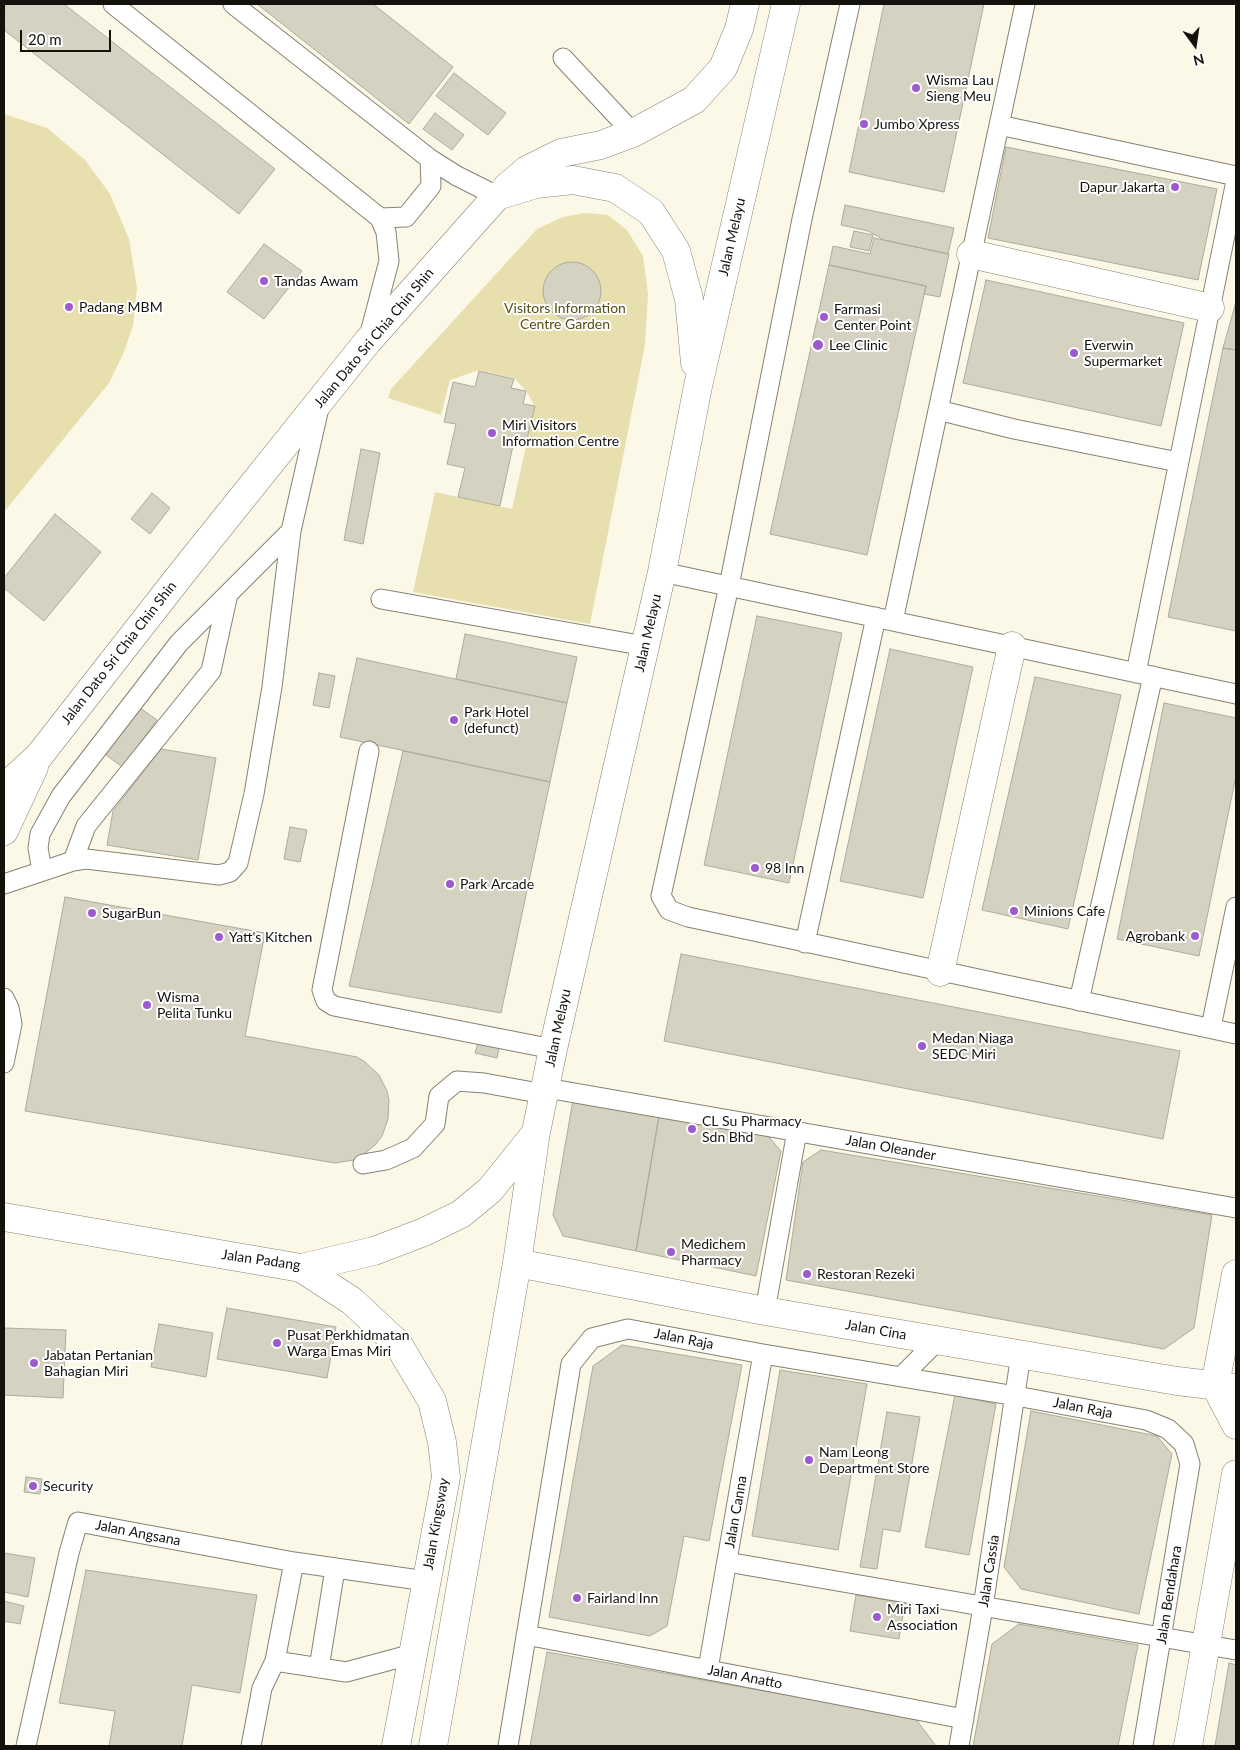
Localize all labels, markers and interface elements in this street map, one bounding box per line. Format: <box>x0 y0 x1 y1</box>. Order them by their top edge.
scale bar <box>22 20 114 52</box>
north arrow <box>1170 20 1220 70</box>
text: 20 m <box>28 30 62 48</box>
text: N <box>1191 50 1206 70</box>
place label: Wisma Lau Sieng Meu <box>926 72 994 104</box>
marker: Wisma Lau Sieng Meu <box>910 82 922 94</box>
place label: Jumbo Xpress <box>874 116 960 132</box>
marker: Jumbo Xpress <box>858 118 870 130</box>
place label: Dapur Jakarta <box>1080 179 1165 195</box>
marker: Dapur Jakarta <box>1169 181 1181 193</box>
street label: Jalan Melayu <box>715 196 749 278</box>
street label: Jalan Dato Sri Chia Chin Shin <box>311 265 437 411</box>
place label: Tandas Awam <box>274 273 358 289</box>
marker: Tandas Awam <box>258 275 270 287</box>
place label: Padang MBM <box>79 299 163 315</box>
park label: Visitors Information Centre Garden <box>504 300 626 332</box>
marker: Padang MBM <box>63 301 75 313</box>
place label: Farmasi Center Point <box>834 301 911 334</box>
marker: Farmasi Center Point <box>818 311 830 323</box>
place label: Lee Clinic <box>829 337 888 353</box>
place label: Everwin Supermarket <box>1084 337 1162 370</box>
marker: Lee Clinic <box>811 338 825 352</box>
marker: Everwin Supermarket <box>1068 347 1080 359</box>
place label: Miri Visitors Information Centre <box>502 417 619 450</box>
marker: Miri Visitors Information Centre <box>486 427 498 439</box>
street label: Jalan Dato Sri Chia Chin Shin <box>58 578 180 728</box>
street label: Jalan Melayu <box>631 592 665 674</box>
place label: Park Hotel (defunct) <box>464 704 529 736</box>
marker: Park Hotel (defunct) <box>448 714 460 726</box>
place label: 98 Inn <box>765 860 804 876</box>
marker: 98 Inn <box>749 862 761 874</box>
place label: Park Arcade <box>460 876 534 892</box>
marker: Park Arcade <box>444 878 456 890</box>
place label: Minions Cafe <box>1024 903 1105 919</box>
place label: SugarBun <box>102 905 161 921</box>
marker: Minions Cafe <box>1008 905 1020 917</box>
marker: SugarBun <box>86 907 98 919</box>
place label: Agrobank <box>1126 928 1185 944</box>
place label: Yatt's Kitchen <box>229 929 312 945</box>
marker: Agrobank <box>1189 930 1201 942</box>
marker: Yatt's Kitchen <box>213 931 225 943</box>
street label: Jalan Melayu <box>542 987 574 1069</box>
place label: Wisma Pelita Tunku <box>157 989 232 1022</box>
marker: Wisma Pelita Tunku <box>141 999 153 1011</box>
place label: Medan Niaga SEDC Miri <box>932 1030 1014 1062</box>
marker: Medan Niaga SEDC Miri <box>916 1040 928 1052</box>
place label: CL Su Pharmacy Sdn Bhd <box>702 1113 802 1146</box>
marker: CL Su Pharmacy Sdn Bhd <box>686 1123 698 1135</box>
street label: Jalan Oleander <box>845 1132 937 1164</box>
place label: Medichem Pharmacy <box>681 1236 746 1268</box>
street label: Jalan Padang <box>221 1246 301 1274</box>
marker: Medichem Pharmacy <box>665 1246 677 1258</box>
place label: Restoran Rezeki <box>817 1266 915 1282</box>
marker: Restoran Rezeki <box>801 1268 813 1280</box>
street label: Jalan Cina <box>844 1316 908 1344</box>
street label: Jalan Raja <box>653 1325 715 1353</box>
place label: Pusat Perkhidmatan Warga Emas Miri <box>287 1327 409 1360</box>
marker: Pusat Perkhidmatan Warga Emas Miri <box>271 1337 283 1349</box>
place label: Jabatan Pertanian Bahagian Miri <box>44 1347 153 1380</box>
marker: Jabatan Pertanian Bahagian Miri <box>28 1357 40 1369</box>
street label: Jalan Raja <box>1052 1394 1114 1422</box>
place label: Nam Leong Department Store <box>819 1444 929 1476</box>
marker: Nam Leong Department Store <box>803 1454 815 1466</box>
street label: Jalan Canna <box>721 1475 751 1549</box>
street label: Jalan Kingsway <box>420 1477 452 1571</box>
place label: Security <box>43 1478 93 1494</box>
marker: Security <box>27 1480 39 1492</box>
street label: Jalan Angsana <box>94 1516 182 1550</box>
street label: Jalan Cassia <box>975 1534 1003 1608</box>
street label: Jalan Bendahara <box>1153 1544 1185 1646</box>
place label: Fairland Inn <box>587 1590 658 1606</box>
marker: Fairland Inn <box>571 1592 583 1604</box>
place label: Miri Taxi Association <box>887 1601 958 1634</box>
marker: Miri Taxi Association <box>871 1611 883 1623</box>
street label: Jalan Anatto <box>706 1662 784 1692</box>

